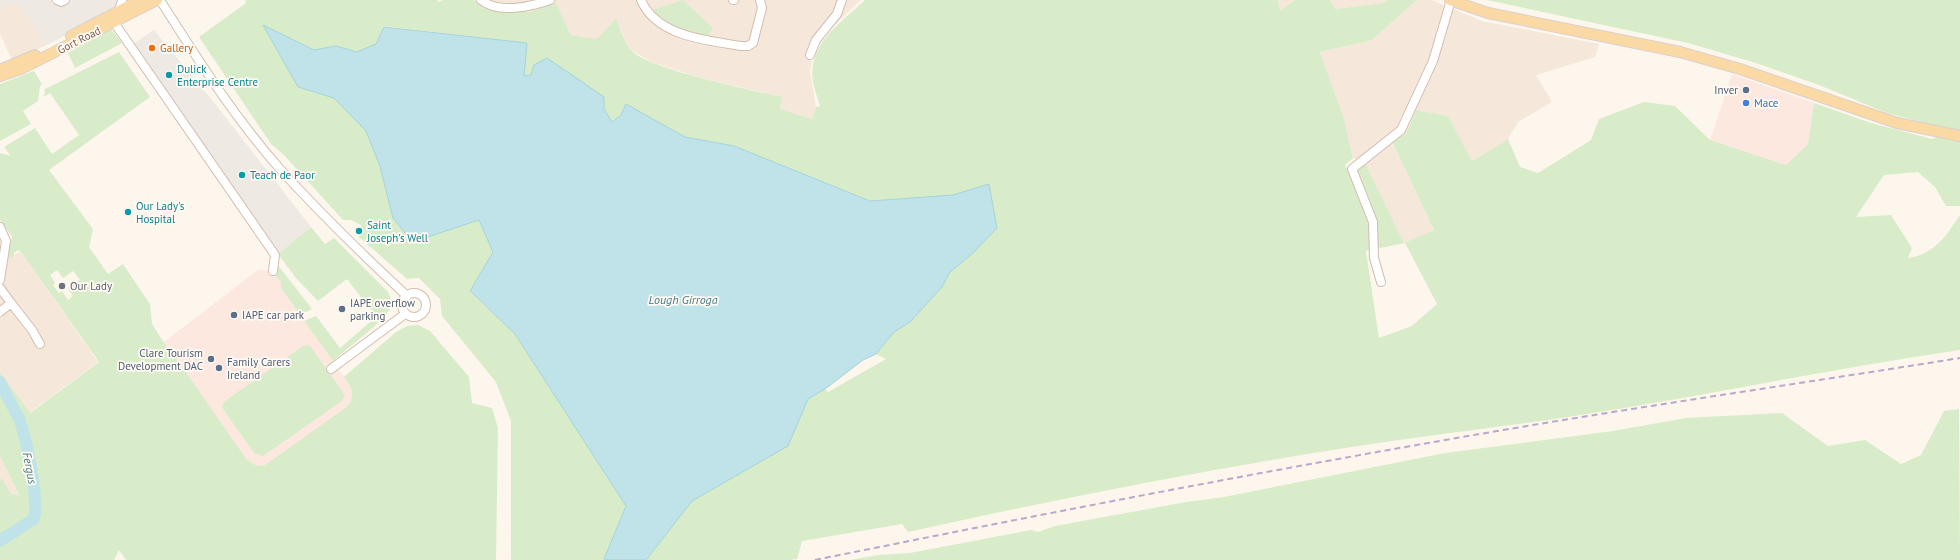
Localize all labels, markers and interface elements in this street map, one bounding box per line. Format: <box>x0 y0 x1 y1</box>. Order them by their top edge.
street label: Gort Road <box>55 23 103 57</box>
place label: Gallery <box>160 41 194 55</box>
marker: Gallery <box>147 43 157 53</box>
place label: Dulick Enterprise Centre <box>177 62 259 89</box>
marker: Dulick Enterprise Centre <box>164 70 174 80</box>
place label: Inver <box>1714 83 1738 97</box>
marker: Inver <box>1741 85 1751 95</box>
place label: Mace <box>1754 96 1779 110</box>
marker: Mace <box>1741 98 1751 108</box>
place label: Teach de Paor <box>250 168 315 182</box>
marker: Teach de Paor <box>237 170 247 180</box>
place label: Our Lady's Hospital <box>136 199 185 226</box>
marker: Our Lady's Hospital <box>123 207 133 217</box>
place label: Saint Joseph's Well <box>366 218 429 245</box>
marker: Saint Joseph's Well <box>354 226 364 236</box>
place label: Our Lady <box>70 279 113 293</box>
marker: Our Lady <box>57 281 67 291</box>
water label: Lough Girroga <box>648 292 718 307</box>
place label: IAPE overflow parking <box>350 296 415 323</box>
marker: IAPE overflow parking <box>337 304 347 314</box>
place label: IAPE car park <box>242 308 305 322</box>
marker: IAPE car park <box>229 310 239 320</box>
place label: Clare Tourism Development DAC <box>118 346 203 373</box>
marker: Clare Tourism Development DAC <box>206 354 216 364</box>
place label: Family Carers Ireland <box>227 355 291 382</box>
marker: Family Carers Ireland <box>214 363 224 373</box>
water label: Fergus <box>20 451 40 486</box>

